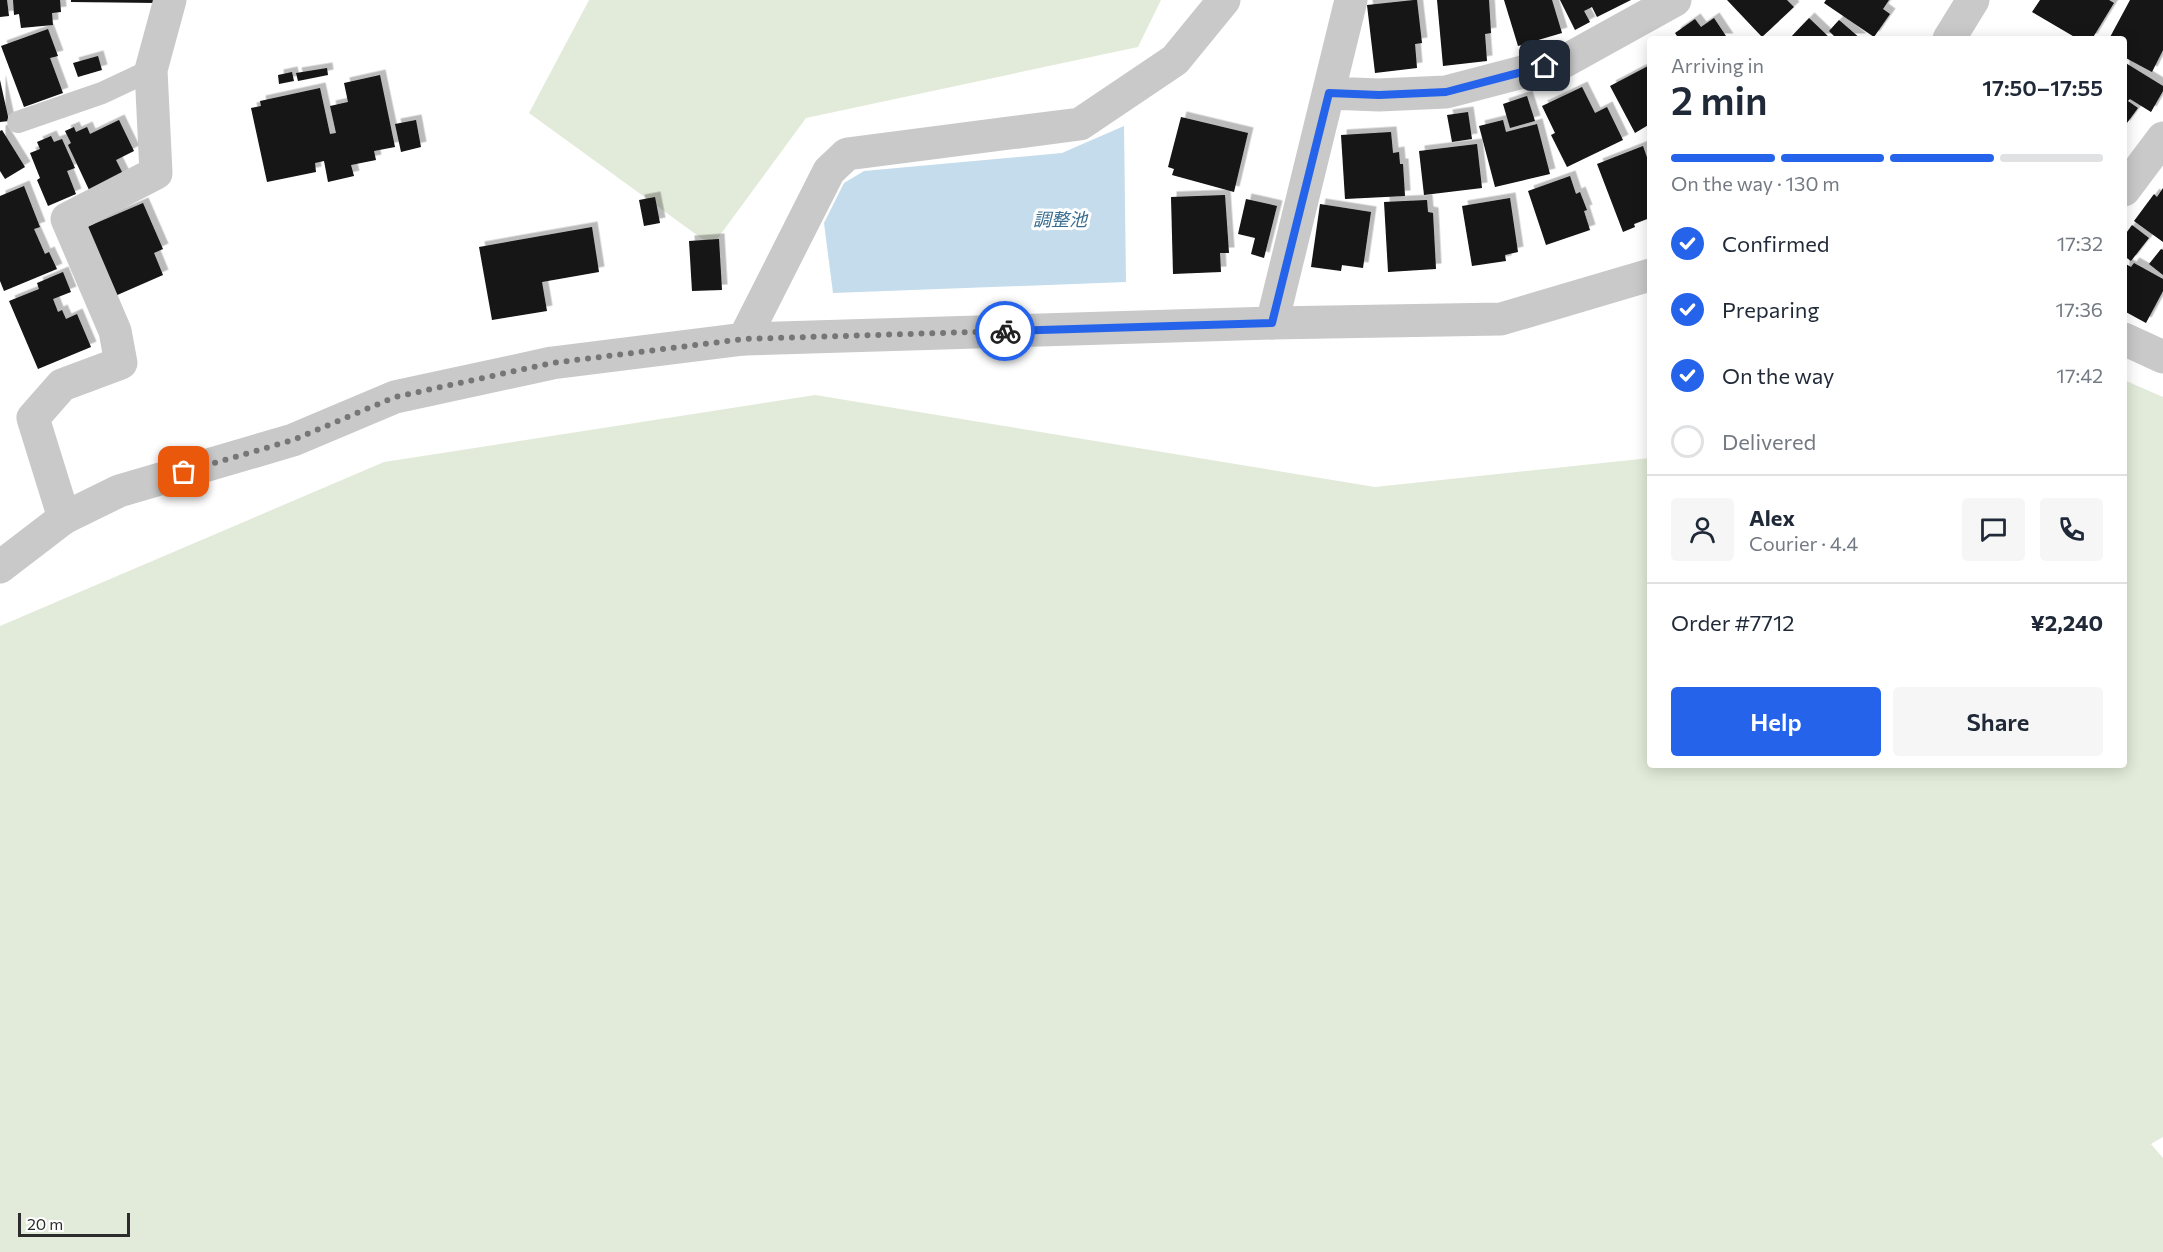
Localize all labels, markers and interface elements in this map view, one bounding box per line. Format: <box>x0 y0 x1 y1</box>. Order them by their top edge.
pin <box>1519 40 1570 91</box>
icon: home <box>1528 49 1561 82</box>
text: Arriving in <box>1671 53 1764 77</box>
text: 17:50–17:55 <box>1982 74 2103 101</box>
text: 2 min <box>1671 75 1768 123</box>
text: On the way · 130 m <box>1671 171 1840 195</box>
water label: 調整池 <box>1033 208 1089 230</box>
icon: check <box>1671 227 1704 260</box>
text: Confirmed <box>1722 230 1829 257</box>
text: 17:32 <box>2057 231 2103 255</box>
icon: check <box>1671 293 1704 326</box>
text: Preparing <box>1722 296 1819 323</box>
text: 17:36 <box>2056 297 2103 321</box>
courier <box>975 301 1035 361</box>
icon: bike <box>989 315 1022 348</box>
icon: check <box>1671 359 1704 392</box>
text: On the way <box>1722 362 1834 389</box>
text: 17:42 <box>2056 363 2103 387</box>
text: Delivered <box>1722 428 1816 455</box>
pin <box>158 446 209 497</box>
icon: bag <box>167 455 200 488</box>
button: person <box>1671 498 1734 561</box>
button: chat <box>1962 498 2025 561</box>
button: phone <box>2040 498 2103 561</box>
text: Alex <box>1749 504 1795 531</box>
text: Courier · 4.4 <box>1749 531 1858 555</box>
text: Order #7712 <box>1671 609 1795 636</box>
text: ¥2,240 <box>2030 609 2103 636</box>
button: Help <box>1671 687 1881 756</box>
button: Share <box>1893 687 2103 756</box>
scale bar <box>18 1210 130 1238</box>
text: 20 m <box>27 1214 63 1233</box>

